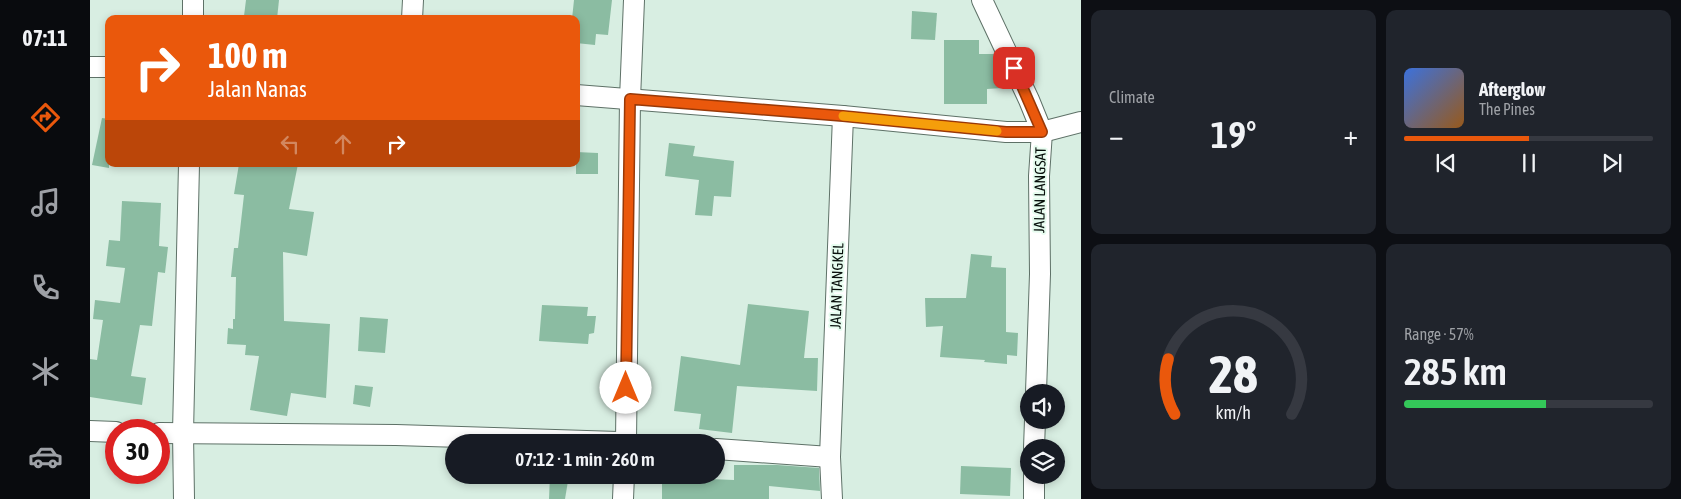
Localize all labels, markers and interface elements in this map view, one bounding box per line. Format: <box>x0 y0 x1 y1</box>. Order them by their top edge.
text: 07:11 <box>22 25 68 51</box>
icon: right <box>125 35 190 100</box>
text: 100 m <box>208 35 287 75</box>
pin <box>993 47 1035 89</box>
icon: arrive <box>1000 54 1028 82</box>
text: Jalan Nanas <box>208 76 307 102</box>
text: Afterglow <box>1479 78 1546 100</box>
text: Climate <box>1109 88 1155 106</box>
icon: directions <box>28 100 63 135</box>
text: The Pines <box>1479 100 1535 118</box>
text: 19° <box>1210 113 1257 156</box>
text: − <box>1109 119 1124 151</box>
text: + <box>1343 119 1358 151</box>
icon: left <box>276 130 304 158</box>
icon: ahead <box>329 130 357 158</box>
icon: right <box>382 130 410 158</box>
street label: JALAN LANGSAT <box>1030 147 1049 233</box>
icon: previous <box>1432 149 1460 177</box>
icon: pause <box>1515 149 1543 177</box>
icon: next <box>1598 149 1626 177</box>
icon: music <box>28 185 63 220</box>
street label: JALAN TANGKEL <box>827 243 847 329</box>
icon: phone <box>28 270 63 305</box>
text: Range · 57% <box>1404 325 1474 343</box>
text: 28 <box>1209 344 1258 404</box>
text: 285 km <box>1404 350 1507 393</box>
icon: climate <box>28 354 63 389</box>
position arrow <box>599 361 651 413</box>
map controls <box>1020 384 1065 484</box>
button: sound <box>1020 384 1065 429</box>
text: km/h <box>1216 402 1251 423</box>
speed limit sign: 30 <box>105 419 170 484</box>
icon: car <box>28 439 63 474</box>
button: layers <box>1020 439 1065 484</box>
text: 07:12 · 1 min · 260 m <box>515 448 655 470</box>

